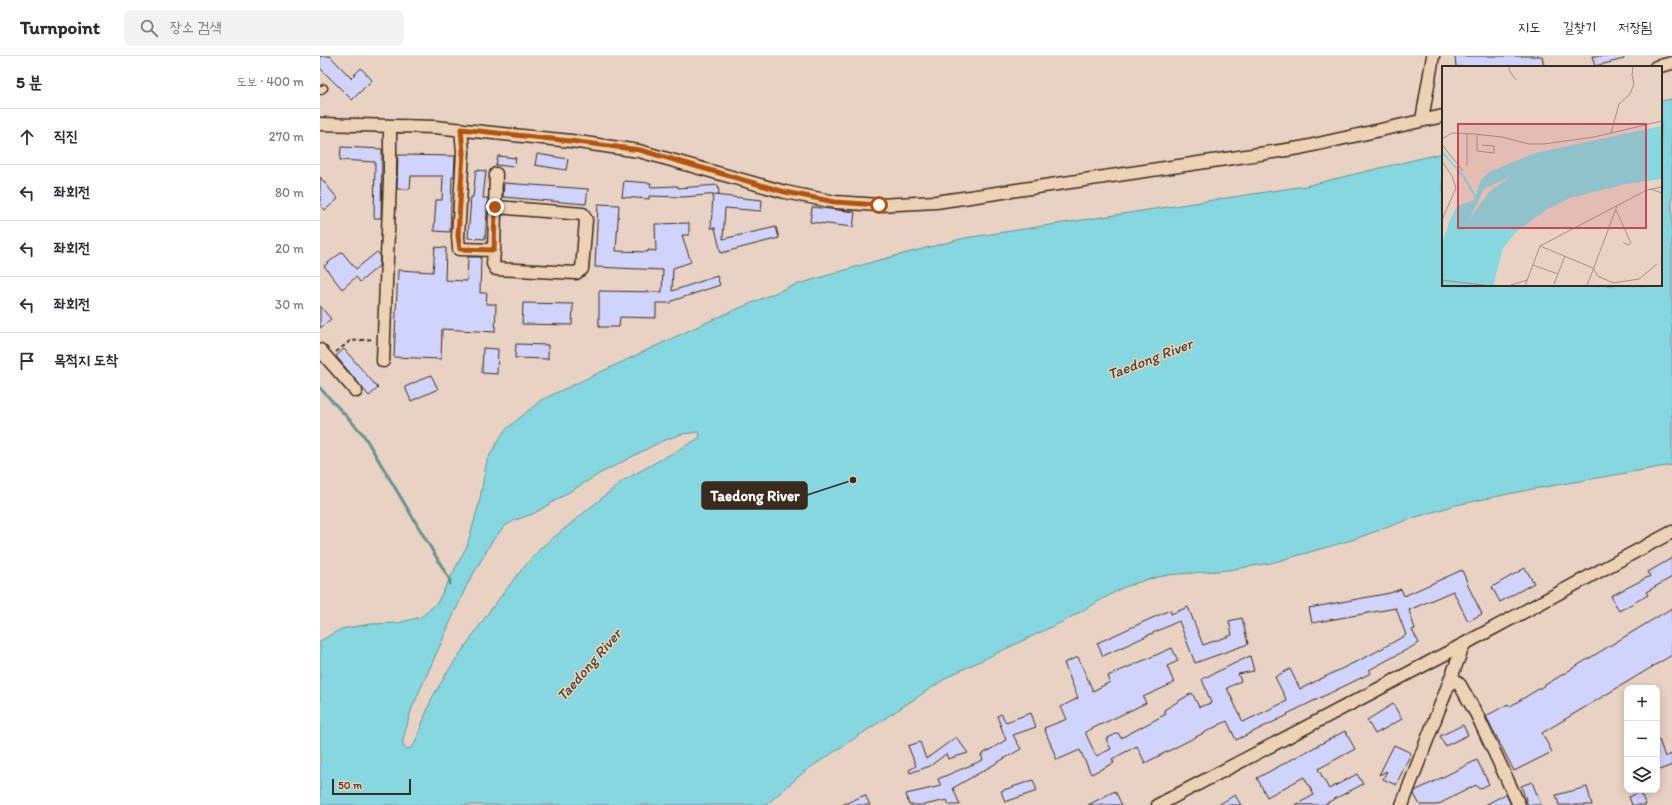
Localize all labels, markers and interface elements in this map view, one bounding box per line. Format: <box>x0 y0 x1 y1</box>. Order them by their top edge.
search box <box>124 10 404 46</box>
text: Turnpoint <box>20 16 100 39</box>
icon: search <box>138 17 160 39</box>
text: 장소 검색 <box>170 18 222 36</box>
text: 지도 <box>1518 19 1540 36</box>
text: 길찾기 <box>1562 19 1596 36</box>
text: 저장됨 <box>1618 19 1652 36</box>
inset map <box>1442 66 1662 286</box>
text: 5 분 <box>16 72 42 92</box>
text: 도보 · 400 m <box>236 74 304 89</box>
icon: ahead <box>16 126 38 148</box>
text: 직진 <box>54 127 78 145</box>
text: 270 m <box>269 129 304 144</box>
icon: left <box>16 182 38 204</box>
text: 좌회전 <box>54 183 90 201</box>
text: 80 m <box>275 185 304 200</box>
route start <box>870 196 888 214</box>
route end <box>486 198 504 216</box>
icon: left <box>16 238 38 260</box>
text: 좌회전 <box>54 239 90 257</box>
text: 20 m <box>275 241 304 256</box>
icon: left <box>16 294 38 316</box>
text: 좌회전 <box>54 295 90 313</box>
text: 30 m <box>275 297 304 312</box>
water label: Taedong River <box>1105 334 1197 383</box>
icon: arrive <box>16 350 38 372</box>
text: 목적지 도착 <box>54 351 118 369</box>
callout: Taedong River <box>702 482 807 509</box>
text: Taedong River <box>709 487 800 506</box>
water label: Taedong River <box>553 624 627 705</box>
map controls <box>1624 685 1660 793</box>
button: + <box>1624 685 1660 721</box>
button: − <box>1624 721 1660 757</box>
button: layers <box>1624 757 1660 793</box>
scale bar <box>332 777 411 796</box>
text: 50 m <box>338 779 362 792</box>

